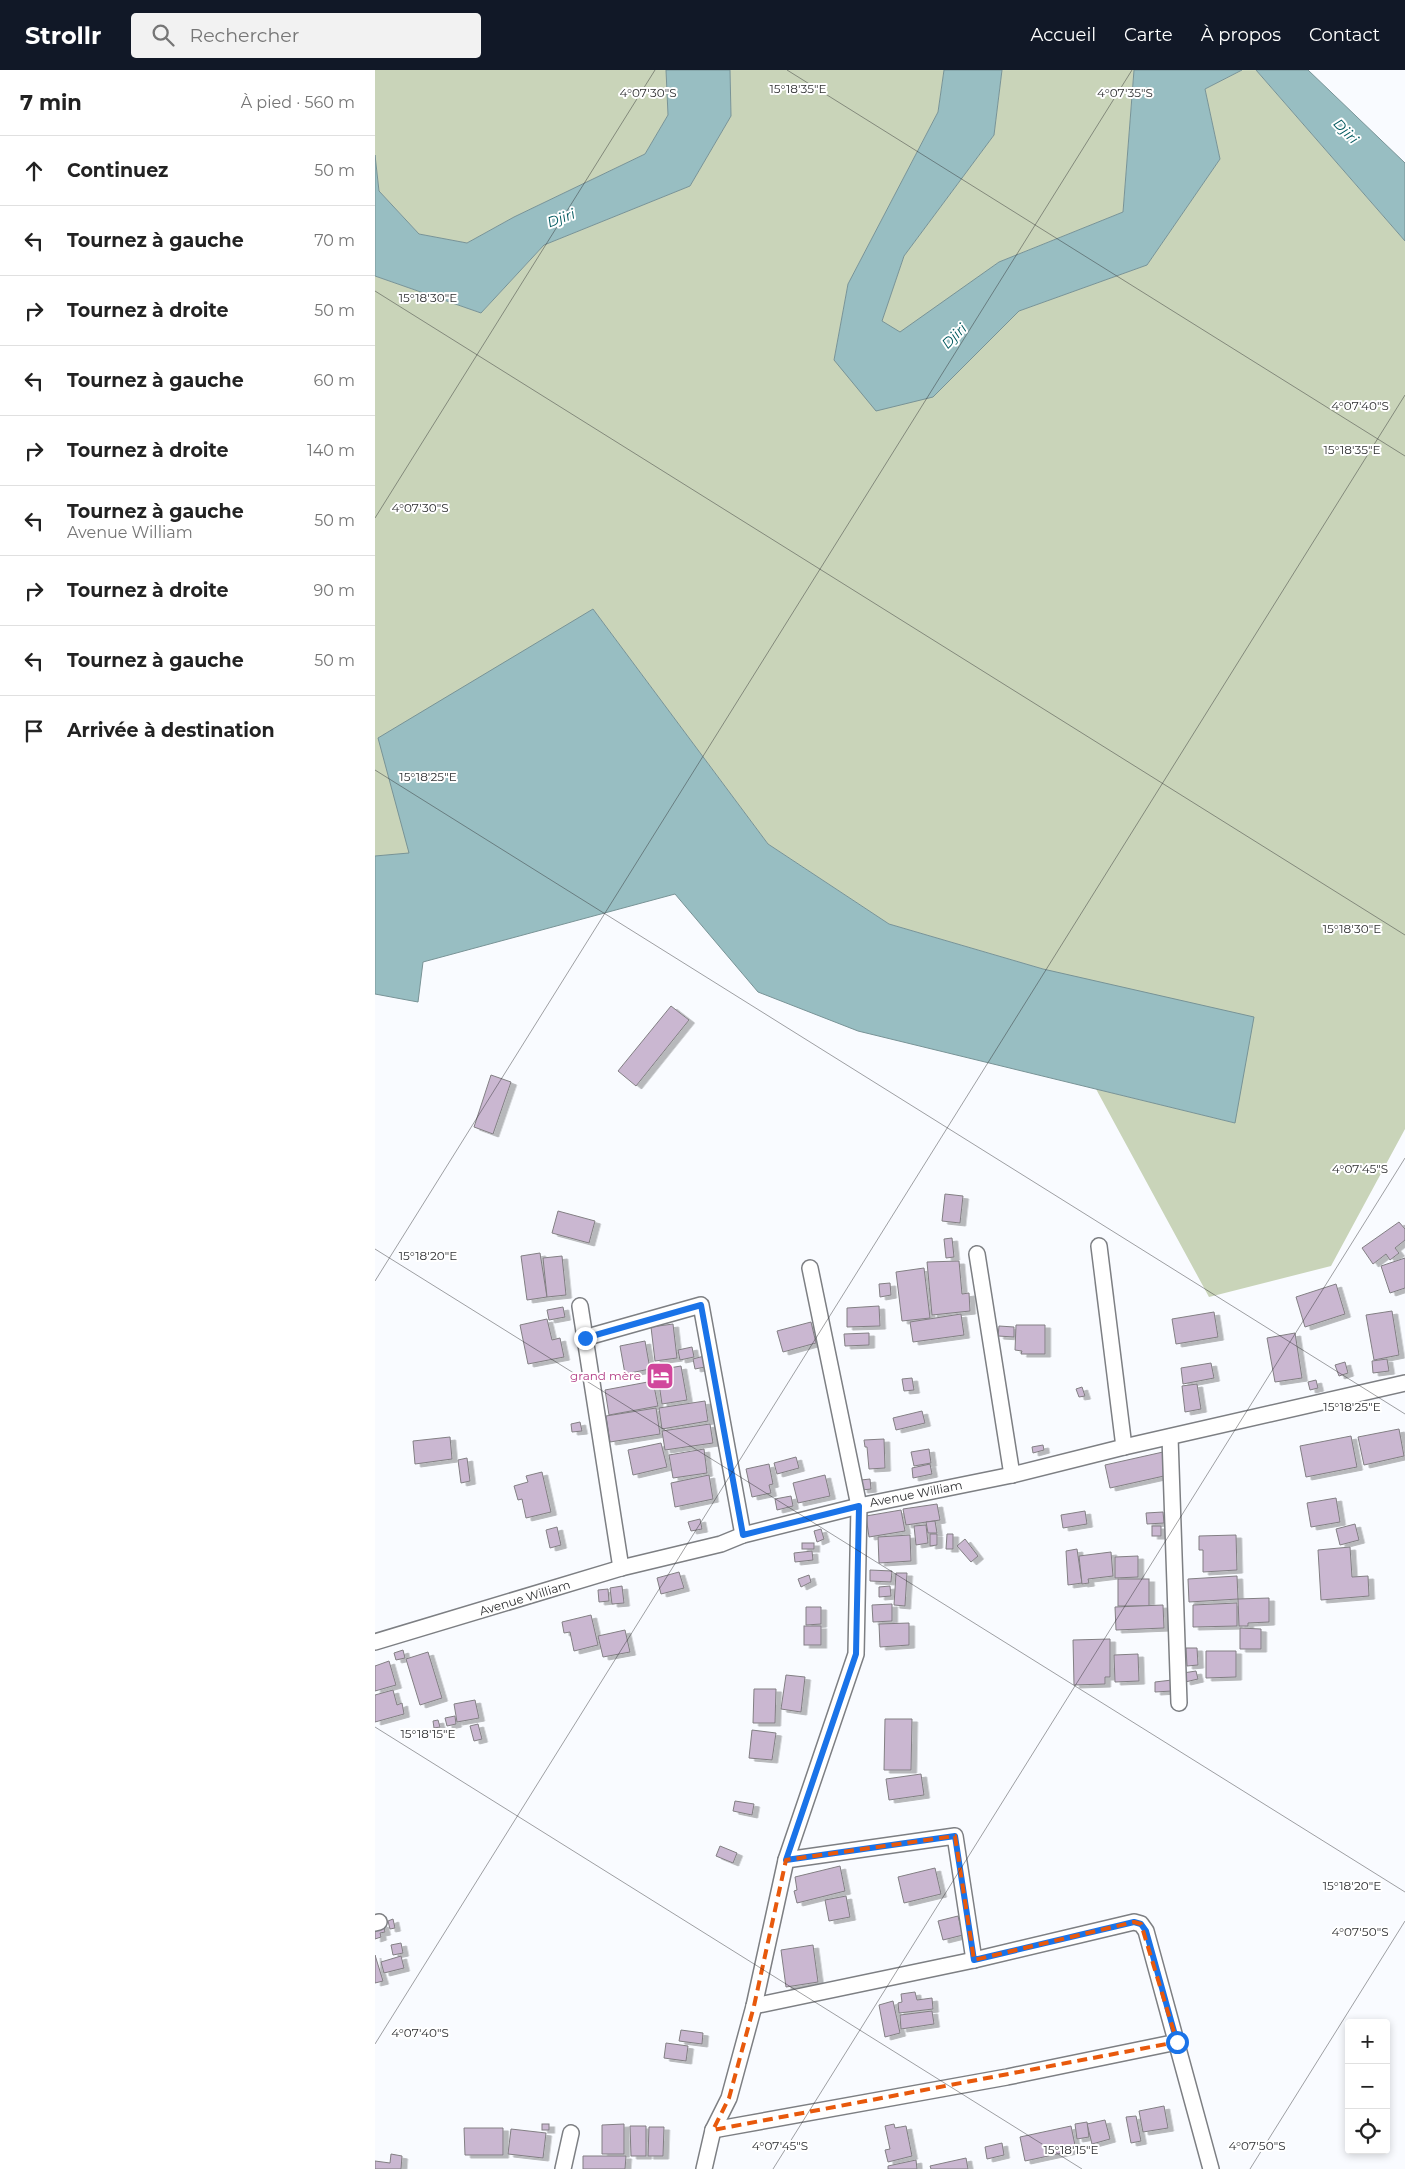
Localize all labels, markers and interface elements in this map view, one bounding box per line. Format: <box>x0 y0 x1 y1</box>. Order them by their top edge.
search box <box>131 13 481 58</box>
text: Strollr <box>25 21 101 50</box>
icon: search <box>149 21 177 49</box>
text: Rechercher <box>189 24 299 47</box>
text: Accueil <box>1031 24 1096 46</box>
text: Carte <box>1124 24 1173 46</box>
text: À propos <box>1201 24 1281 46</box>
text: Contact <box>1309 24 1380 46</box>
text: 15°18'35"E <box>769 81 827 96</box>
text: 4°07'30"S <box>619 85 677 100</box>
text: 4°07'35"S <box>1097 85 1153 100</box>
text: 7 min <box>20 90 82 115</box>
text: À pied · 560 m <box>241 93 355 112</box>
water label: Djiri <box>1330 115 1363 148</box>
icon: ahead <box>20 157 48 185</box>
text: Continuez <box>67 159 168 182</box>
text: 50 m <box>314 161 355 180</box>
water label: Djiri <box>545 205 578 231</box>
icon: left <box>20 227 48 255</box>
text: Tournez à gauche <box>67 229 244 252</box>
text: 70 m <box>314 231 355 250</box>
text: 15°18'30"E <box>399 290 457 305</box>
icon: right <box>20 297 48 325</box>
text: Tournez à droite <box>67 299 228 322</box>
text: 50 m <box>314 301 355 320</box>
water label: Djiri <box>938 319 971 352</box>
icon: left <box>20 367 48 395</box>
text: Tournez à gauche <box>67 369 244 392</box>
text: 60 m <box>313 371 355 390</box>
text: 4°07'40"S <box>1331 398 1389 413</box>
icon: right <box>20 437 48 465</box>
text: Tournez à droite <box>67 439 228 462</box>
text: 140 m <box>307 441 355 460</box>
text: 15°18'35"E <box>1323 442 1381 457</box>
text: Tournez à gauche <box>67 500 244 523</box>
text: 4°07'30"S <box>391 500 449 515</box>
icon: left <box>20 507 48 535</box>
text: 50 m <box>314 511 355 530</box>
text: Avenue William <box>67 523 193 542</box>
icon: right <box>20 577 48 605</box>
text: Tournez à droite <box>67 579 228 602</box>
text: 90 m <box>313 581 355 600</box>
icon: left <box>20 647 48 675</box>
text: Tournez à gauche <box>67 649 244 672</box>
text: 50 m <box>314 651 355 670</box>
icon: arrive <box>20 717 48 745</box>
text: Arrivée à destination <box>67 719 275 742</box>
text: 15°18'25"E <box>399 769 457 784</box>
text: 15°18'30"E <box>1323 921 1381 936</box>
text: 4°07'45"S <box>1332 1161 1388 1176</box>
text: 15°18'20"E <box>399 1248 457 1263</box>
route end <box>574 1327 597 1350</box>
hotel icon: grand mère <box>645 1361 675 1391</box>
place label: grand mère <box>570 1368 641 1383</box>
text: 15°18'25"E <box>1323 1399 1381 1414</box>
street label: Avenue William <box>868 1477 964 1510</box>
street label: Avenue William <box>478 1577 572 1618</box>
text: 15°18'15"E <box>400 1726 456 1741</box>
text: 15°18'20"E <box>1323 1878 1381 1893</box>
text: 4°07'50"S <box>1331 1924 1389 1939</box>
map controls <box>1345 2019 1390 2154</box>
button: + <box>1345 2019 1390 2064</box>
text: 4°07'40"S <box>391 2025 449 2040</box>
route start <box>1166 2031 1189 2054</box>
button: − <box>1345 2064 1390 2109</box>
button: locate <box>1345 2109 1390 2154</box>
text: 4°07'45"S <box>752 2138 808 2153</box>
text: 4°07'50"S <box>1228 2138 1286 2153</box>
text: 15°18'15"E <box>1043 2142 1099 2157</box>

